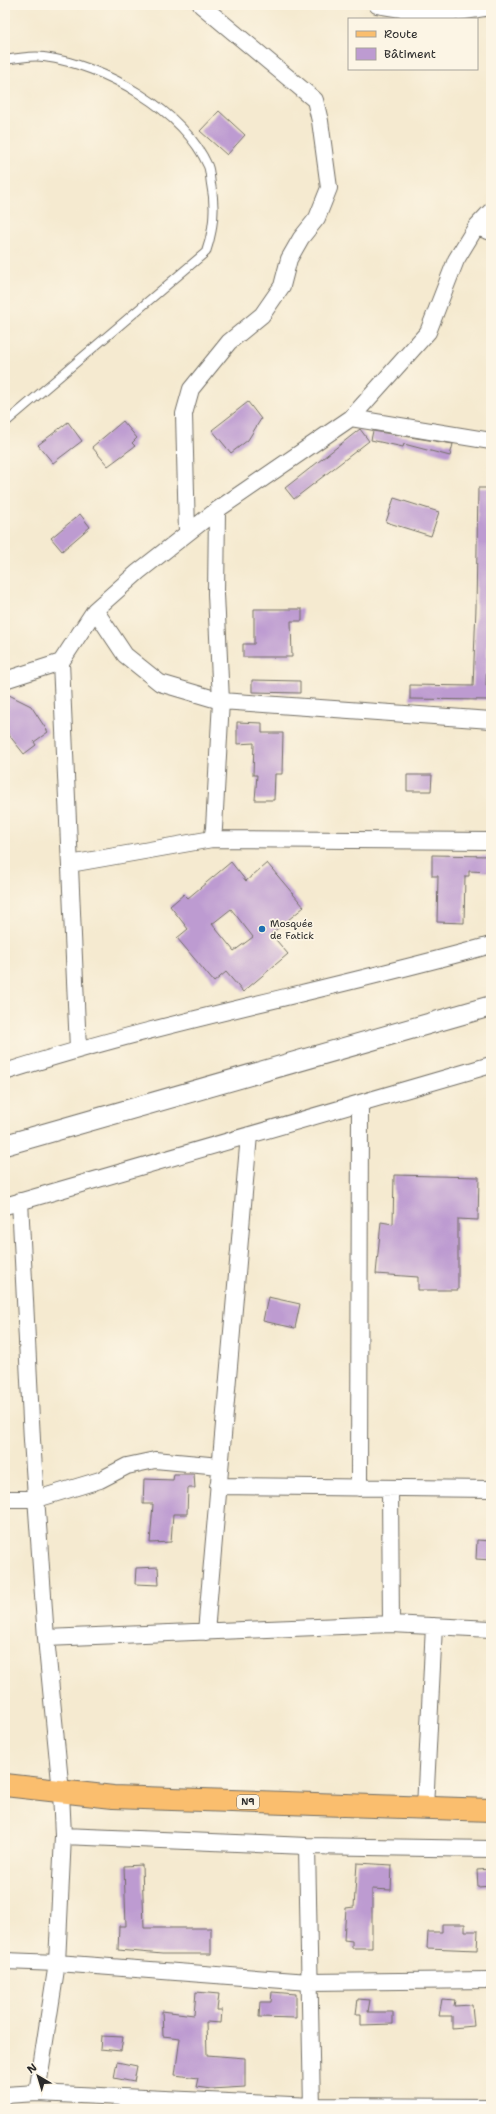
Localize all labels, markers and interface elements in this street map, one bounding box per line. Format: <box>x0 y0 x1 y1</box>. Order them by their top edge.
legend <box>348 18 478 70</box>
text: Route <box>384 26 418 42</box>
text: Bâtiment <box>384 46 436 62</box>
place label: Mosquée de Fatick <box>270 917 314 942</box>
marker: Mosquée de Fatick <box>257 924 267 934</box>
road number: N9 <box>237 1795 259 1809</box>
north arrow <box>18 2056 58 2096</box>
text: N <box>24 2060 40 2077</box>

